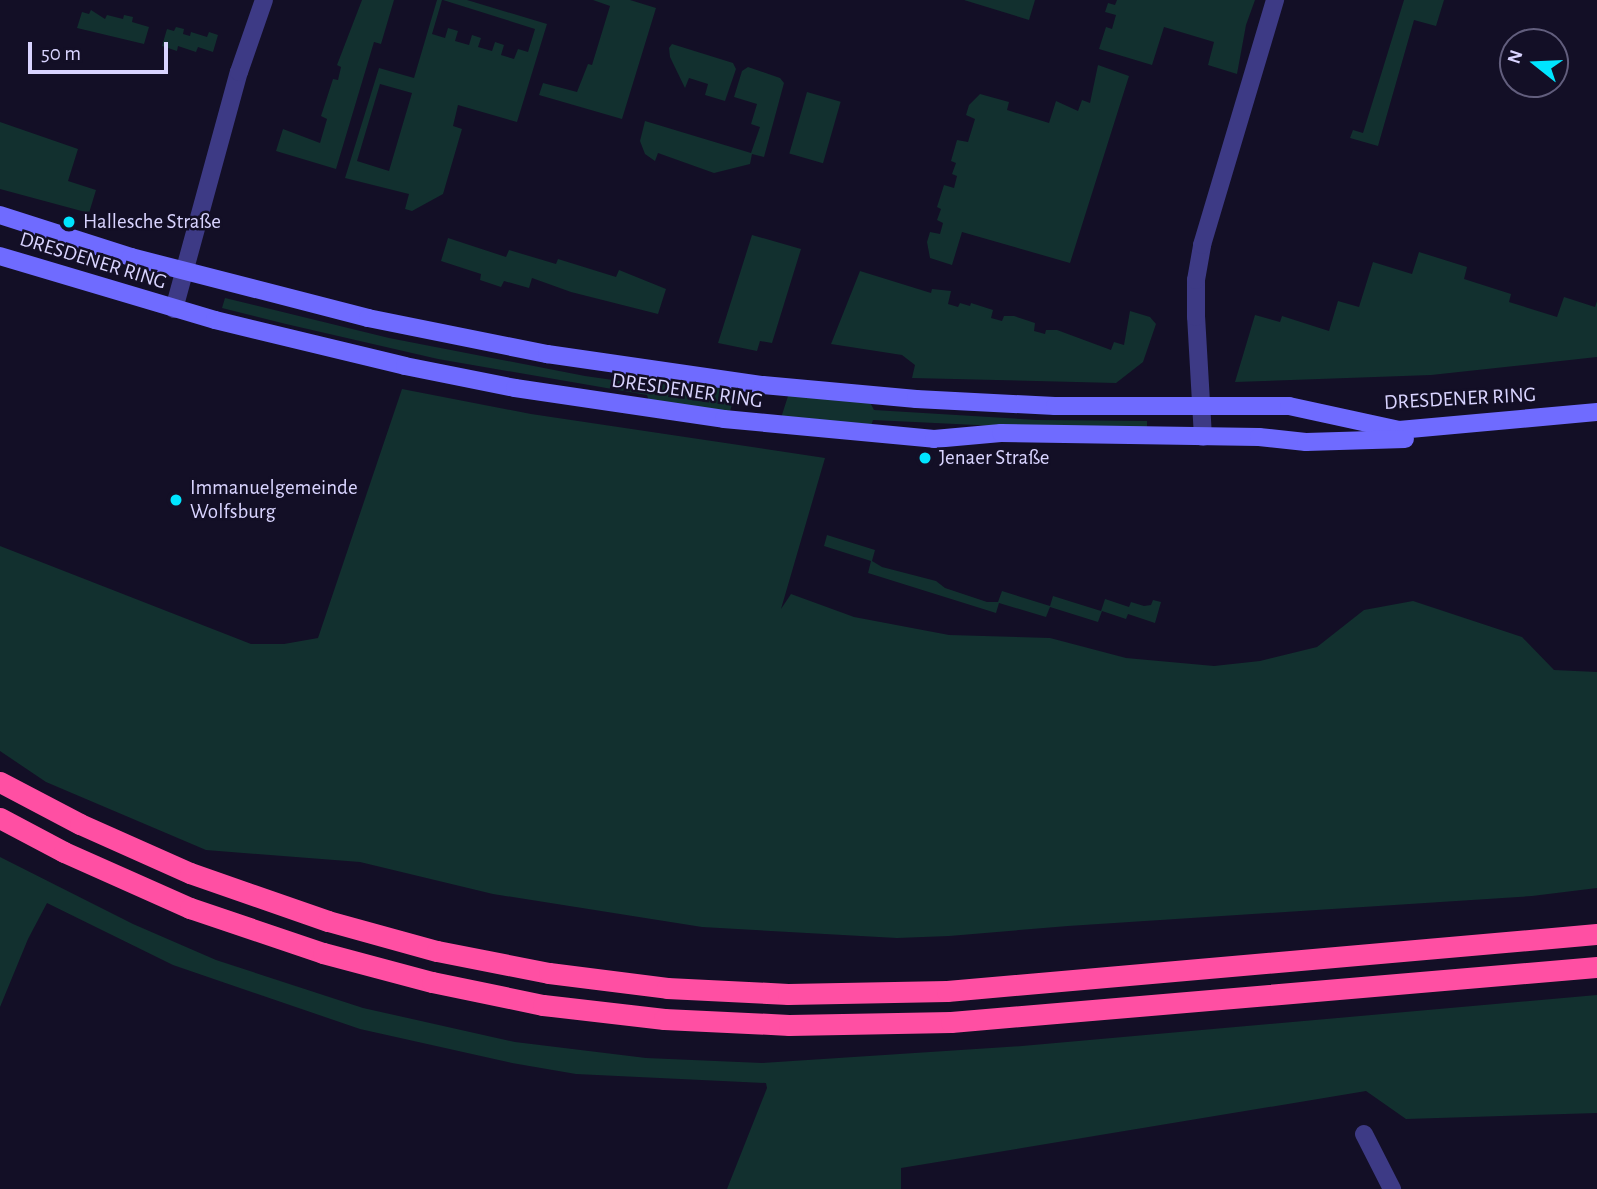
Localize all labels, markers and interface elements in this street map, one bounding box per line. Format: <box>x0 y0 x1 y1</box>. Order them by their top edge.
scale bar <box>32 28 172 72</box>
north arrow <box>1499 28 1569 98</box>
text: 50 m <box>41 43 81 64</box>
text: N <box>1504 48 1527 66</box>
place label: Hallesche Straße <box>83 209 221 235</box>
marker: Hallesche Straße <box>61 214 77 230</box>
street label: DRESDENER RING <box>16 227 170 295</box>
street label: DRESDENER RING <box>610 368 764 414</box>
street label: DRESDENER RING <box>1383 382 1537 416</box>
place label: Jenaer Straße <box>939 445 1049 471</box>
marker: Jenaer Straße <box>917 450 933 466</box>
place label: Immanuelgemeinde Wolfsburg <box>190 475 358 525</box>
marker: Immanuelgemeinde Wolfsburg <box>168 492 184 508</box>

